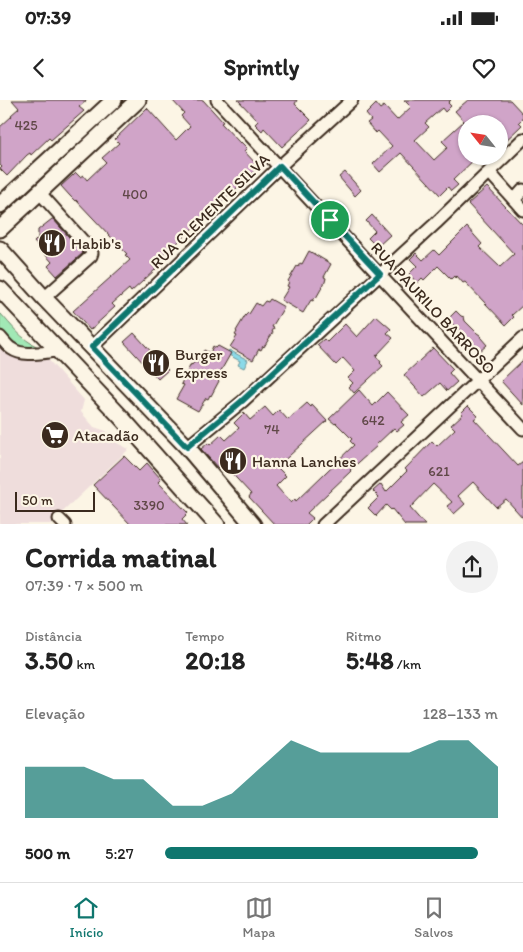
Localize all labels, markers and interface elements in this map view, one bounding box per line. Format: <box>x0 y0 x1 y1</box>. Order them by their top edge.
text: 07:39 <box>25 6 71 29</box>
icon: back <box>25 54 53 82</box>
text: Sprintly <box>224 54 299 81</box>
icon: heart <box>470 54 498 82</box>
north arrow <box>458 115 508 165</box>
map controls <box>458 115 508 165</box>
house number: 425 <box>14 117 38 134</box>
street label: RUA CLEMENTE SILVA <box>147 149 273 273</box>
house number: 400 <box>122 186 148 203</box>
pin <box>309 199 351 241</box>
icon: arrive <box>316 206 344 234</box>
restaurant icon: Habib's <box>37 228 67 258</box>
place label: Habib's <box>71 234 121 253</box>
street label: RUA PAURILO BARROSO <box>367 238 499 378</box>
place label: Burger Express <box>175 345 228 382</box>
restaurant icon: Burger Express <box>141 348 171 378</box>
house number: 642 <box>361 412 385 429</box>
supermarket icon: Atacadão <box>40 420 70 450</box>
house number: 74 <box>264 421 280 438</box>
place label: Atacadão <box>74 426 139 445</box>
restaurant icon: Hanna Lanches <box>218 446 248 476</box>
place label: Hanna Lanches <box>252 452 356 471</box>
house number: 621 <box>428 463 450 480</box>
scale bar <box>15 490 95 513</box>
text: 50 m <box>22 492 53 509</box>
house number: 3390 <box>133 497 165 514</box>
text: Corrida matinal <box>25 540 216 574</box>
button: share <box>446 541 498 593</box>
text: 07:39 · 7 × 500 m <box>25 576 143 595</box>
text: Distância <box>25 628 82 645</box>
text: Tempo <box>185 628 224 645</box>
text: Ritmo <box>346 628 381 645</box>
text: 3.50 <box>25 645 73 675</box>
text: 20:18 <box>185 645 245 675</box>
text: 5:48 <box>346 645 394 675</box>
text: km <box>73 656 95 673</box>
text: /km <box>394 656 421 673</box>
text: Elevação <box>25 704 85 723</box>
text: 128–133 m <box>423 704 498 723</box>
text: 500 m <box>25 844 70 863</box>
text: 5:27 <box>105 844 134 863</box>
tab: Início <box>70 894 103 941</box>
tab: Mapa <box>243 894 275 941</box>
tab: Salvos <box>414 894 453 941</box>

